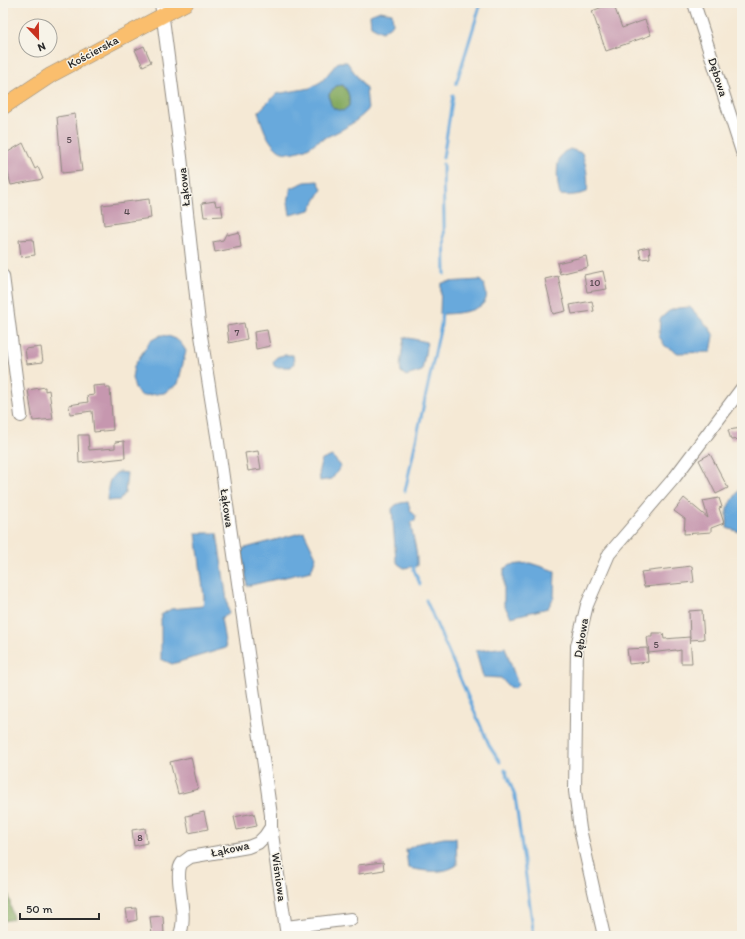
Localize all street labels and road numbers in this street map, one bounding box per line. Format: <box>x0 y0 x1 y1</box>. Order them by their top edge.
street label: Kościerska <box>65 32 122 71</box>
street label: Dębowa <box>705 56 731 98</box>
street label: Łąkowa <box>175 167 193 207</box>
street label: Łąkowa <box>217 488 237 528</box>
street label: Dębowa <box>571 617 591 659</box>
street label: Łąkowa <box>210 838 251 860</box>
street label: Wiśniowa <box>269 852 289 903</box>

